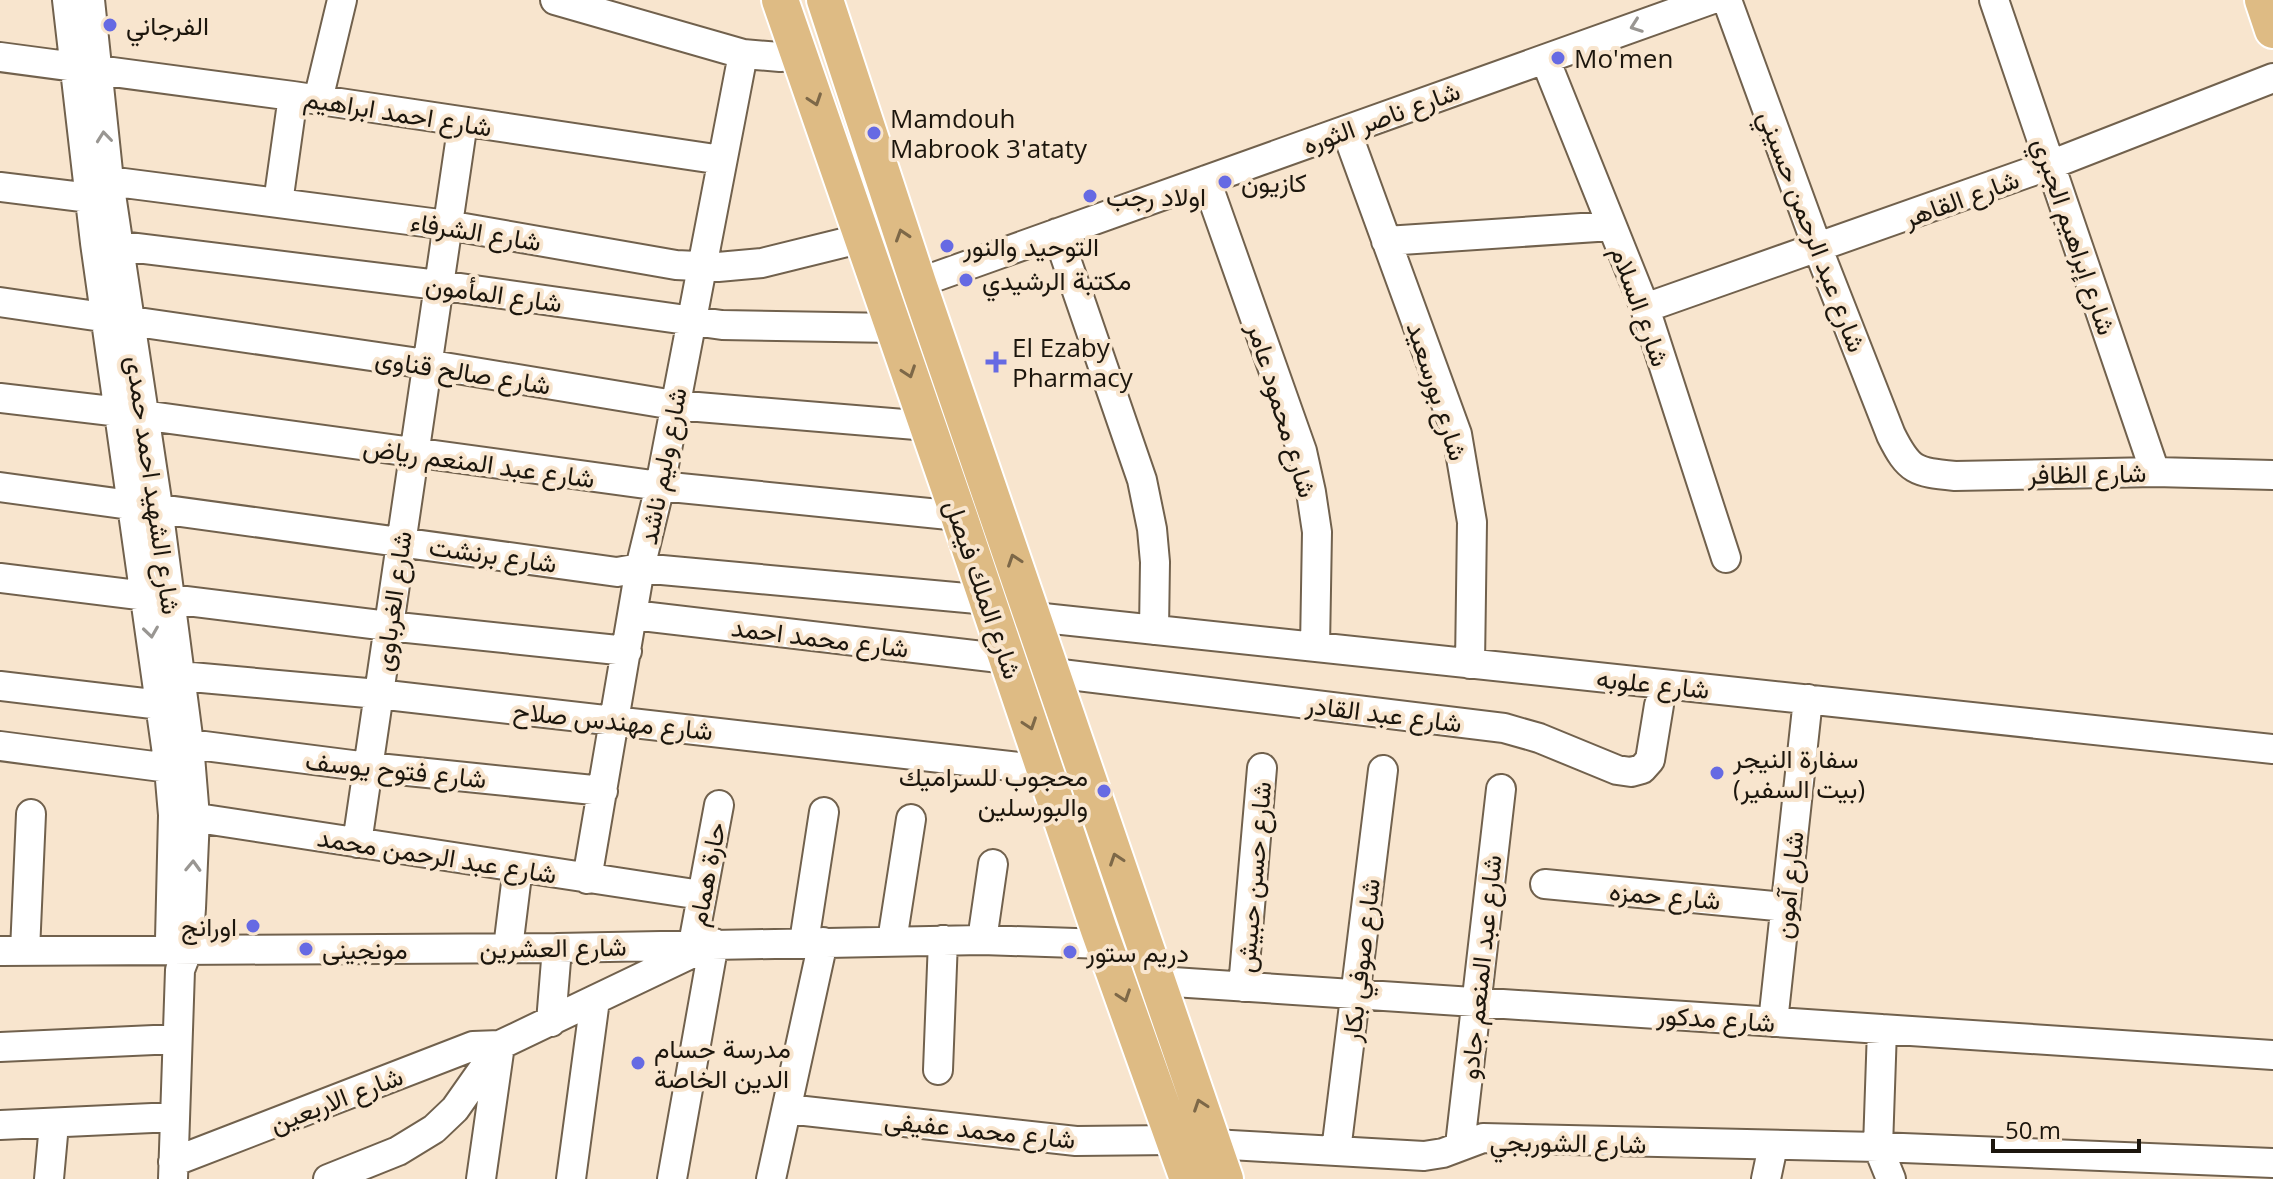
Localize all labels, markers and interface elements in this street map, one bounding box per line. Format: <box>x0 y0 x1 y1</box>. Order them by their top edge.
place label: الفرجاني <box>126 7 209 47</box>
marker: الفرجاني <box>101 16 119 34</box>
one-way arrow <box>1630 17 1644 33</box>
place label: Mo'men <box>1574 40 1673 76</box>
marker: Mo'men <box>1549 49 1567 67</box>
street label: شارع ناصر الثوره <box>1297 72 1465 163</box>
street label: شارع احمد ابراهيم <box>301 79 495 146</box>
one-way arrow <box>805 92 821 106</box>
place label: Mamdouh Mabrook 3'ataty <box>890 100 1088 166</box>
street label: شارع عبد الرحمن حسيني <box>1747 105 1876 358</box>
marker: Mamdouh Mabrook 3'ataty <box>865 124 883 142</box>
one-way arrow <box>96 130 113 143</box>
street label: شارع إبراهيم الجبري <box>2021 133 2126 341</box>
street label: شارع القاهر <box>1897 160 2024 237</box>
place label: كازيون <box>1241 164 1307 200</box>
marker: كازيون <box>1216 173 1234 191</box>
place label: اولاد رجب <box>1106 178 1206 214</box>
marker: اولاد رجب <box>1081 187 1099 205</box>
street label: شارع الشرفاء <box>408 203 544 260</box>
place label: التوحيد والنور <box>962 228 1099 264</box>
one-way arrow <box>895 229 911 242</box>
marker: التوحيد والنور <box>938 237 956 255</box>
street label: شارع السلام <box>1602 241 1679 372</box>
place label: مكتبة الرشيدي <box>982 262 1131 302</box>
street label: شارع المأمون <box>423 266 564 321</box>
marker: مكتبة الرشيدي <box>957 271 975 289</box>
street label: شارع محمود عامر <box>1238 317 1327 502</box>
street label: شارع بورسعيد <box>1398 317 1477 465</box>
place label: El Ezaby Pharmacy <box>1012 329 1134 395</box>
street label: شارع صالح قناوى <box>373 339 553 404</box>
street label: شارع الشهيد احمد حمدى <box>117 353 190 617</box>
marker: El Ezaby Pharmacy <box>987 353 1005 371</box>
one-way arrow <box>900 364 916 378</box>
street label: شارع وليم ناشد <box>629 384 696 548</box>
street label: شارع عبد المنعم رياض <box>361 428 597 497</box>
street label: شارع الظافر <box>2026 454 2147 493</box>
street label: شارع الملك فيصل <box>936 495 1031 684</box>
street label: شارع برنشت <box>427 527 559 582</box>
street label: شارع الغرباوى <box>364 529 421 674</box>
one-way arrow <box>1007 554 1023 568</box>
street label: شارع محمد احمد <box>729 608 911 667</box>
one-way arrow <box>142 626 159 639</box>
street label: شارع علوبه <box>1595 659 1711 708</box>
street label: شارع عبد القادر <box>1303 685 1464 741</box>
street label: شارع مهندس صلاح <box>511 692 715 749</box>
one-way arrow <box>1020 716 1036 730</box>
place label: سفارة النيجر (بيت السفير) <box>1732 740 1865 806</box>
street label: شارع فتوح يوسف <box>304 742 488 797</box>
place label: محجوب للسراميك والبورسلين <box>899 758 1088 824</box>
marker: سفارة النيجر (بيت السفير) <box>1708 764 1726 782</box>
street label: شارع حسن حبيش <box>1227 780 1280 974</box>
marker: محجوب للسراميك والبورسلين <box>1095 782 1113 800</box>
street label: شارع عبد الرحمن محمد <box>315 818 559 893</box>
street label: حارة همام <box>678 819 734 929</box>
street label: شارع آمون <box>1764 829 1813 941</box>
one-way arrow <box>1110 853 1126 867</box>
street label: شارع عبد المنعم جادو <box>1450 853 1511 1081</box>
one-way arrow <box>184 859 201 872</box>
street label: شارع حمزه <box>1608 872 1722 919</box>
street label: شارع صوفي بكار <box>1332 876 1392 1045</box>
place label: اورانج <box>181 908 237 945</box>
marker: اورانج <box>244 917 262 935</box>
street label: شارع العشرين <box>479 928 627 967</box>
place label: مونجينى <box>322 931 408 967</box>
place label: دريم ستور <box>1085 934 1189 970</box>
marker: مونجينى <box>297 940 315 958</box>
marker: دريم ستور <box>1061 943 1079 961</box>
one-way arrow <box>1114 988 1130 1002</box>
street label: شارع مدكور <box>1655 996 1776 1041</box>
place label: مدرسة حسام الدين الخاصة <box>654 1030 791 1096</box>
marker: مدرسة حسام الدين الخاصة <box>629 1054 647 1072</box>
street label: شارع الاربعين <box>264 1057 408 1142</box>
one-way arrow <box>1194 1099 1210 1113</box>
street label: شارع محمد عفيفى <box>883 1101 1077 1158</box>
scale bar <box>1993 1103 2139 1153</box>
text: 50 m <box>2005 1113 2061 1146</box>
street label: شارع الشوربجي <box>1489 1123 1647 1165</box>

